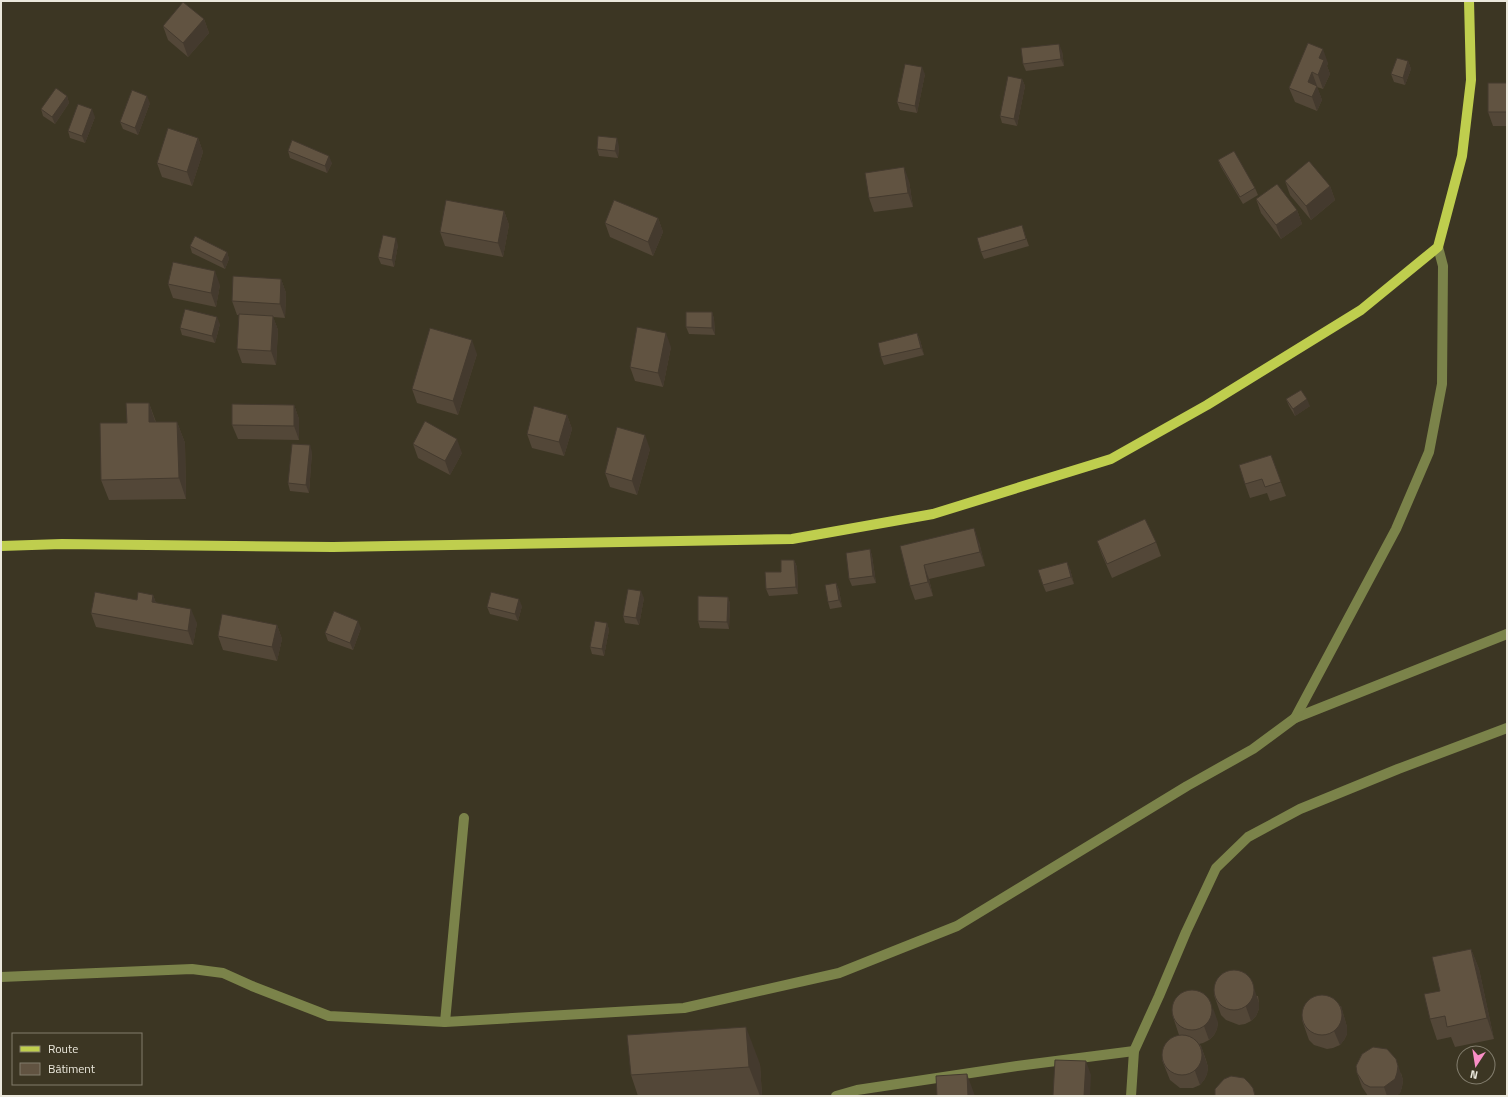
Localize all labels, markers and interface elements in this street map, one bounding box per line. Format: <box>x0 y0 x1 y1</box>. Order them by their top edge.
legend <box>12 1033 142 1085</box>
text: Route <box>48 1039 78 1058</box>
north arrow <box>1456 1045 1496 1085</box>
text: Bâtiment <box>48 1059 96 1078</box>
text: N <box>1469 1066 1479 1083</box>

